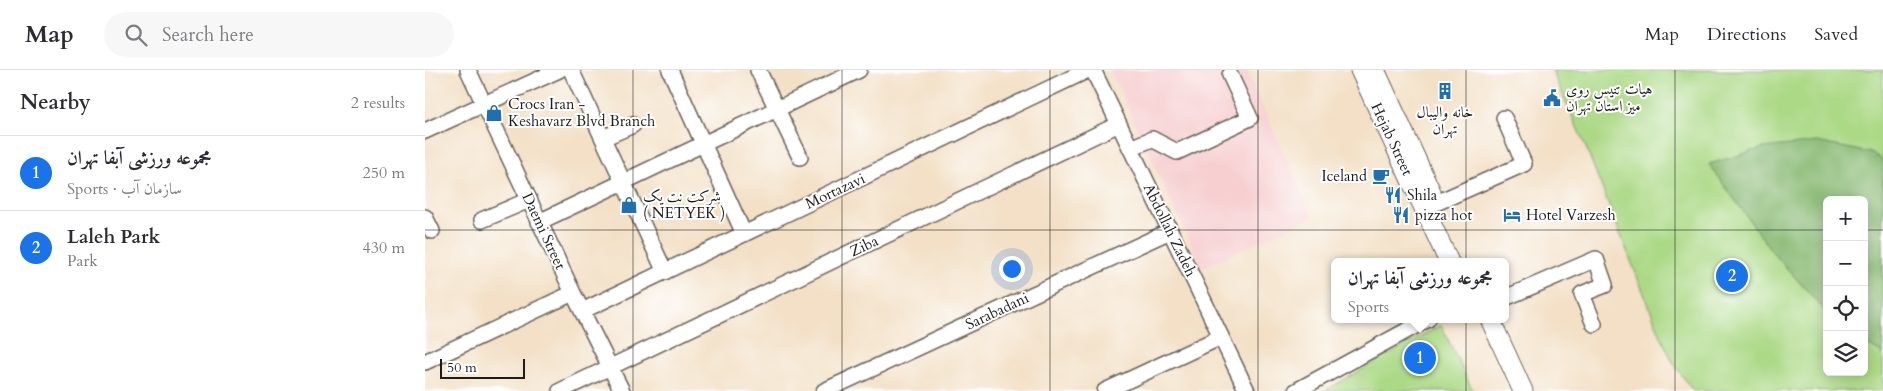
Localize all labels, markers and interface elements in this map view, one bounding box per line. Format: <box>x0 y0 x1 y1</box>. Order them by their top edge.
search box <box>104 12 454 57</box>
text: Map <box>25 18 74 51</box>
icon: search <box>122 21 150 49</box>
text: Search here <box>162 22 254 48</box>
text: Map <box>1645 22 1679 47</box>
text: Directions <box>1707 22 1786 47</box>
text: Saved <box>1814 22 1858 47</box>
place label: هیات تنیس روی میز استان تهران <box>1566 79 1652 116</box>
building icon: خانه والیبال تهران <box>1435 81 1455 101</box>
text: Nearby <box>20 88 91 117</box>
public building icon: هیات تنیس روی میز استان تهران <box>1542 88 1562 108</box>
text: 2 results <box>351 92 405 114</box>
place label: Crocs Iran - Keshavarz Blvd Branch <box>508 94 656 131</box>
street label: Hejab Street <box>1366 99 1418 179</box>
place label: خانه والیبال تهران <box>1417 102 1473 139</box>
shop icon: Crocs Iran - Keshavarz Blvd Branch <box>484 103 504 123</box>
text: مجموعه ورزشی آبفا تهران <box>67 145 211 171</box>
text: 1 <box>32 162 40 184</box>
text: 250 m <box>363 162 405 184</box>
place label: Iceland <box>1321 166 1367 186</box>
cafe icon: Iceland <box>1371 166 1391 186</box>
street label: Mortazavi <box>802 168 868 214</box>
text: Sports · سازمان آب <box>67 178 182 200</box>
street label: Abdollah Zadeh <box>1139 180 1202 281</box>
restaurant icon: Shila <box>1383 185 1403 205</box>
place label: Shila <box>1407 185 1438 205</box>
place label: شرکت نت یک ( NETYEK ) <box>643 186 725 223</box>
street label: Daemi Street <box>518 189 571 273</box>
shop icon: شرکت نت یک ( NETYEK ) <box>619 195 639 215</box>
map controls <box>1823 196 1868 376</box>
button: + <box>1823 196 1868 241</box>
restaurant icon: pizza hot <box>1391 205 1411 225</box>
place label: pizza hot <box>1415 205 1472 225</box>
hotel icon: Hotel Varzesh <box>1502 205 1522 225</box>
place label: Hotel Varzesh <box>1526 205 1617 225</box>
text: Laleh Park <box>67 224 160 250</box>
street label: Ziba <box>846 230 882 261</box>
text: 2 <box>32 237 40 259</box>
text: 430 m <box>363 237 405 259</box>
button: − <box>1823 241 1868 286</box>
text: Park <box>67 250 98 272</box>
your location <box>999 256 1025 282</box>
pin: 2 <box>1716 257 1748 295</box>
popup <box>1331 258 1509 323</box>
text: مجموعه ورزشی آبفا تهران <box>1348 265 1492 291</box>
button: locate <box>1823 286 1868 331</box>
street label: Sarabadani <box>962 288 1032 334</box>
text: Sports <box>1348 296 1389 318</box>
button: layers <box>1823 331 1868 376</box>
pin: 1 <box>1404 339 1436 377</box>
scale bar <box>440 356 525 379</box>
text: 50 m <box>447 358 477 377</box>

